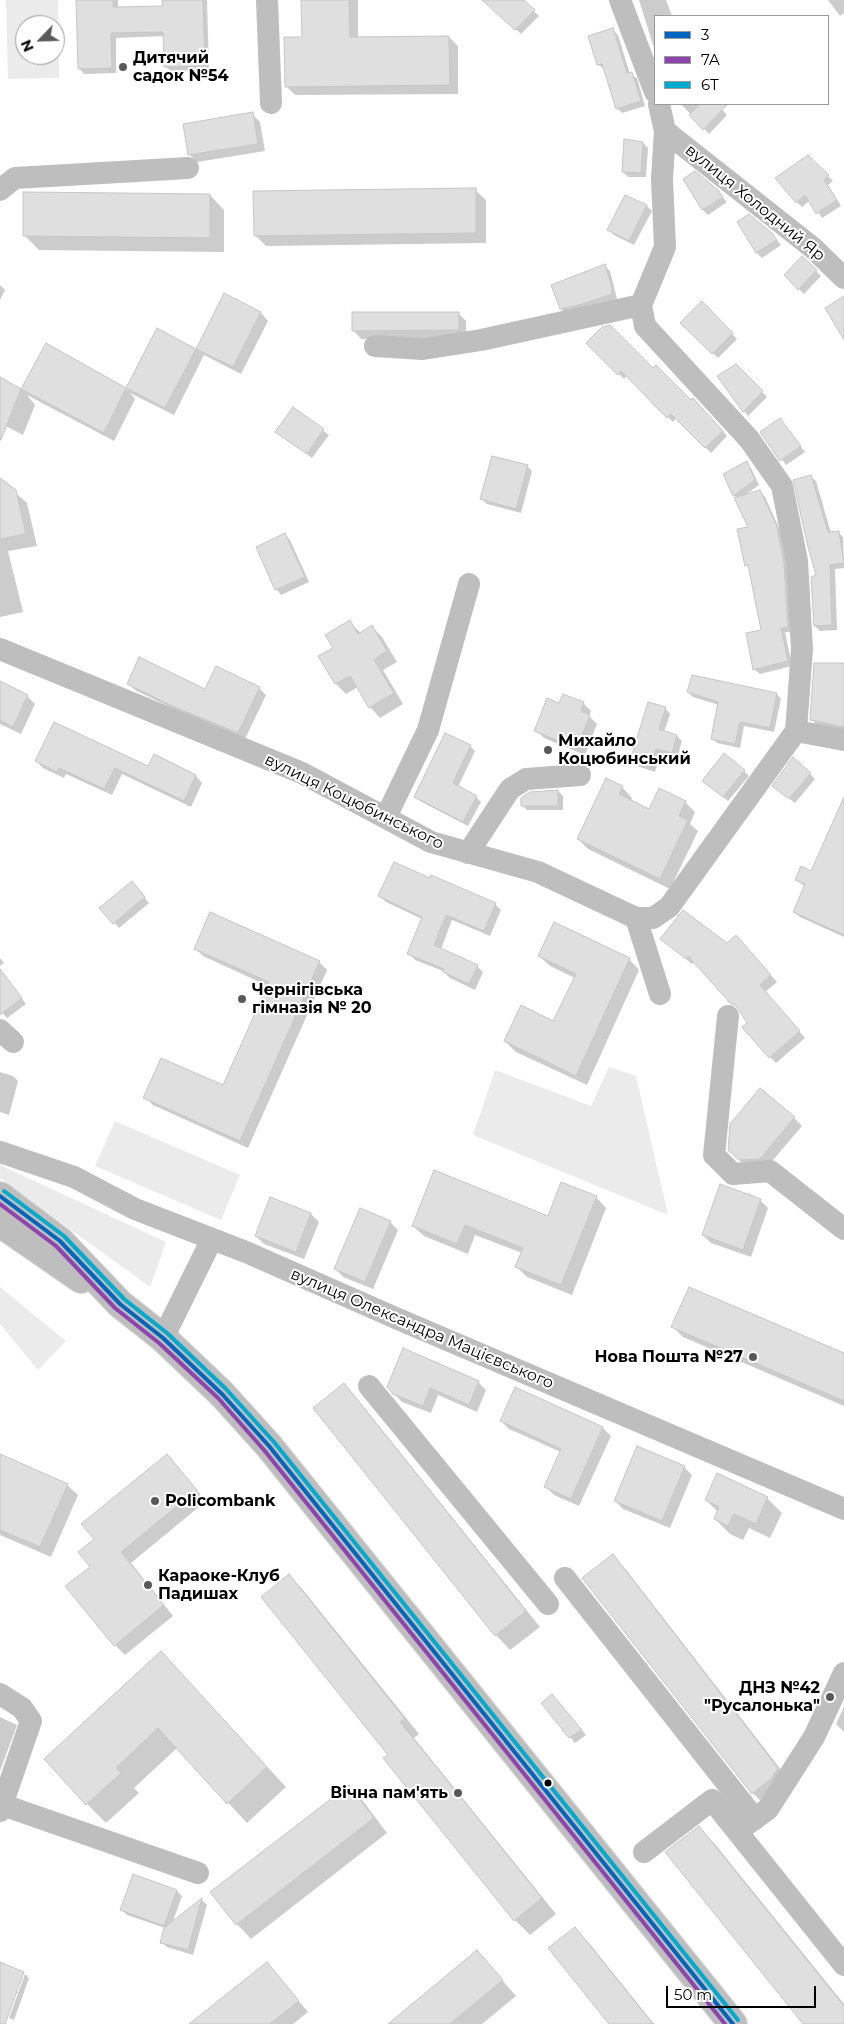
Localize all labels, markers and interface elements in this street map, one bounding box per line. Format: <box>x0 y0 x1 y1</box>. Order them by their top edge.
north arrow <box>15 15 65 65</box>
legend <box>654 15 829 105</box>
text: 3 <box>701 25 709 44</box>
text: N <box>17 37 38 55</box>
place label: Дитячий садок №54 <box>133 48 229 86</box>
text: 7А <box>701 50 720 69</box>
marker: Дитячий садок №54 <box>117 61 129 73</box>
text: 6Т <box>701 75 719 94</box>
street label: вулиця Холодний Яр <box>681 141 829 265</box>
place label: Михайло Коцюбинський <box>558 731 691 769</box>
marker: Михайло Коцюбинський <box>542 744 554 756</box>
street label: вулиця Коцюбинського <box>261 750 447 854</box>
place label: Чернігівська гімназія № 20 <box>252 980 372 1018</box>
marker: Чернігівська гімназія № 20 <box>236 993 248 1005</box>
street label: вулиця Олександра Мацієвського <box>287 1265 557 1393</box>
place label: Нова Пошта №27 <box>594 1347 743 1367</box>
marker: Нова Пошта №27 <box>747 1351 759 1363</box>
place label: Policombank <box>165 1491 276 1511</box>
marker: Policombank <box>149 1495 161 1507</box>
place label: Караоке-Клуб Падишах <box>158 1566 280 1604</box>
marker: Караоке-Клуб Падишах <box>142 1579 154 1591</box>
place label: ДНЗ №42 "Русалонька" <box>704 1678 820 1716</box>
marker: ДНЗ №42 "Русалонька" <box>824 1691 836 1703</box>
unlabelled marker <box>543 1778 553 1788</box>
place label: Вічна пам'ять <box>330 1783 448 1803</box>
marker: Вічна пам'ять <box>452 1787 464 1799</box>
scale bar <box>669 1976 819 2008</box>
text: 50 m <box>674 1985 712 2004</box>

